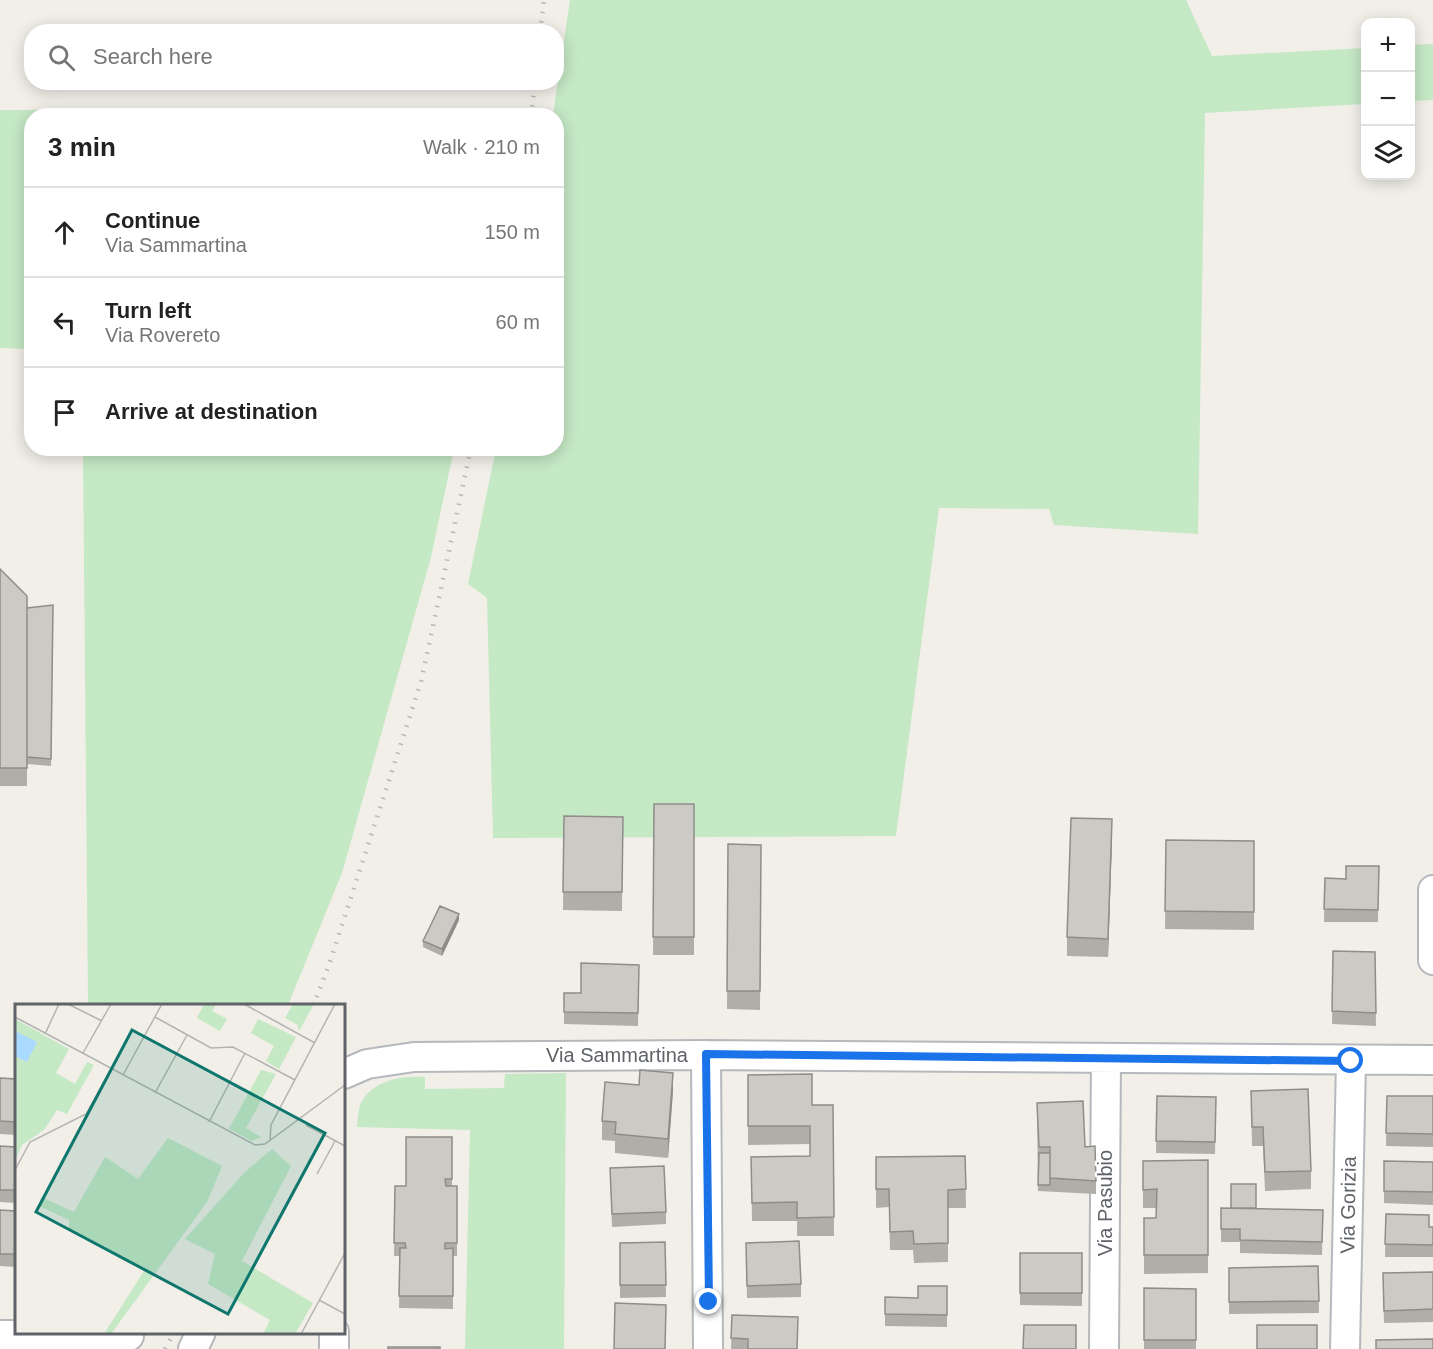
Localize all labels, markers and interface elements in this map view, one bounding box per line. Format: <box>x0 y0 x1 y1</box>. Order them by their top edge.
map controls <box>1361 18 1415 180</box>
button: + <box>1361 18 1415 72</box>
search box <box>24 24 564 90</box>
icon: search <box>45 41 78 74</box>
text: Search here <box>93 44 213 69</box>
button: − <box>1361 72 1415 126</box>
button: layers <box>1361 126 1415 180</box>
text: 3 min <box>48 132 116 162</box>
text: Walk · 210 m <box>423 136 540 158</box>
text: Continue <box>105 208 200 233</box>
icon: ahead <box>48 216 81 249</box>
text: 150 m <box>484 221 540 243</box>
text: Via Sammartina <box>105 234 247 256</box>
text: Turn left <box>105 298 191 323</box>
icon: left <box>48 306 81 339</box>
text: 60 m <box>496 311 540 333</box>
text: Via Rovereto <box>105 324 220 346</box>
icon: arrive <box>48 396 81 429</box>
text: Arrive at destination <box>105 399 318 424</box>
inset map <box>15 1004 345 1334</box>
street label: Via Sammartina <box>546 1044 689 1066</box>
route start <box>1337 1047 1363 1073</box>
street label: Via Pasubio <box>1094 1150 1116 1256</box>
street label: Via Gorizia <box>1336 1155 1360 1254</box>
route end <box>695 1288 721 1314</box>

